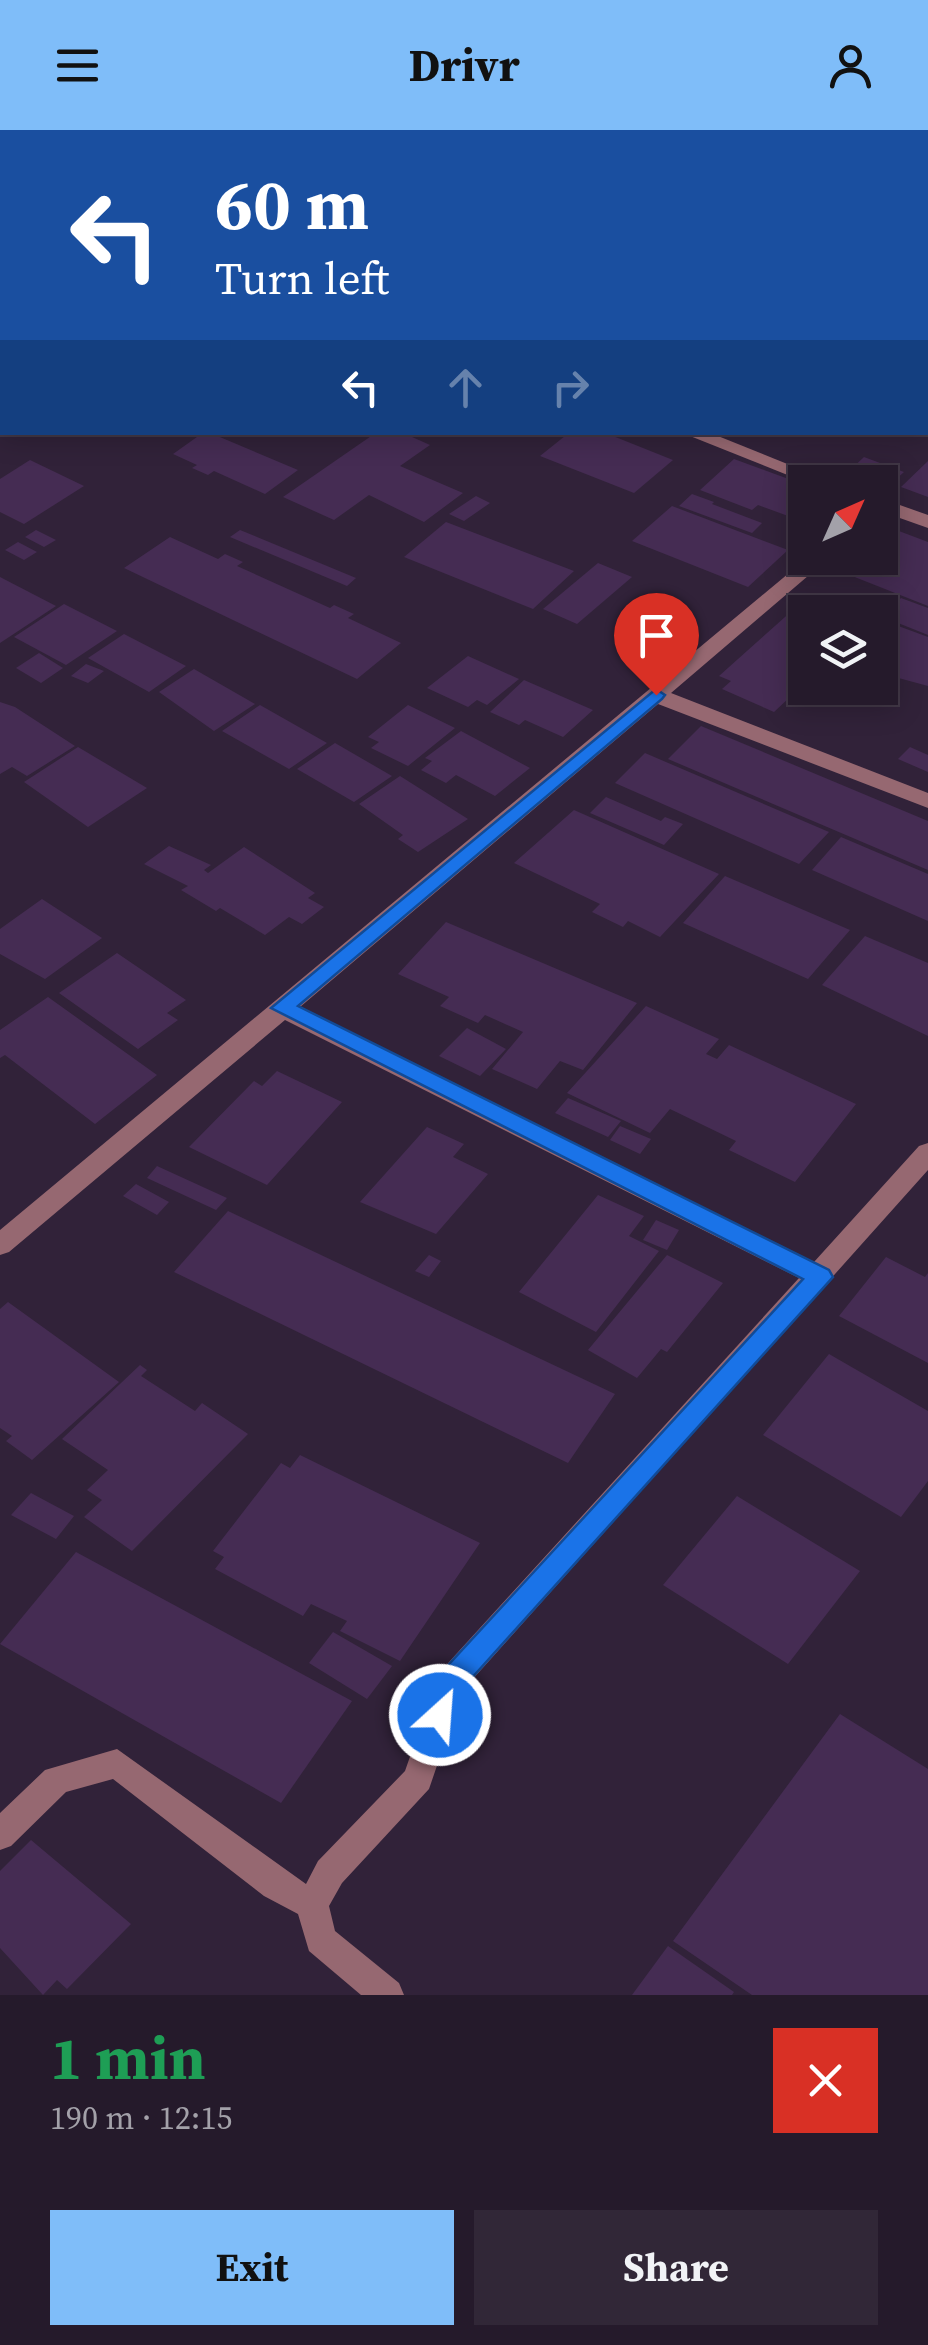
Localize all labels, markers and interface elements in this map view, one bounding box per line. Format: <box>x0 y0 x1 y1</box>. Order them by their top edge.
text: Drivr <box>408 34 520 96</box>
icon: menu <box>50 38 105 93</box>
icon: person <box>823 38 878 93</box>
text: 60 m <box>215 156 369 252</box>
icon: left <box>50 170 180 300</box>
text: Turn left <box>215 247 389 309</box>
icon: left <box>333 360 388 415</box>
icon: ahead <box>438 360 493 415</box>
icon: right <box>543 360 598 415</box>
north arrow <box>788 465 898 575</box>
map controls <box>788 465 898 705</box>
pin <box>614 593 699 696</box>
button: layers <box>788 595 898 705</box>
icon: arrive <box>629 608 684 663</box>
position arrow <box>388 1663 492 1767</box>
text: 1 min <box>50 2017 206 2099</box>
button: close <box>773 2028 878 2133</box>
text: 190 m · 12:15 <box>50 2096 232 2140</box>
button: Exit <box>50 2210 454 2325</box>
button: Share <box>474 2210 878 2325</box>

